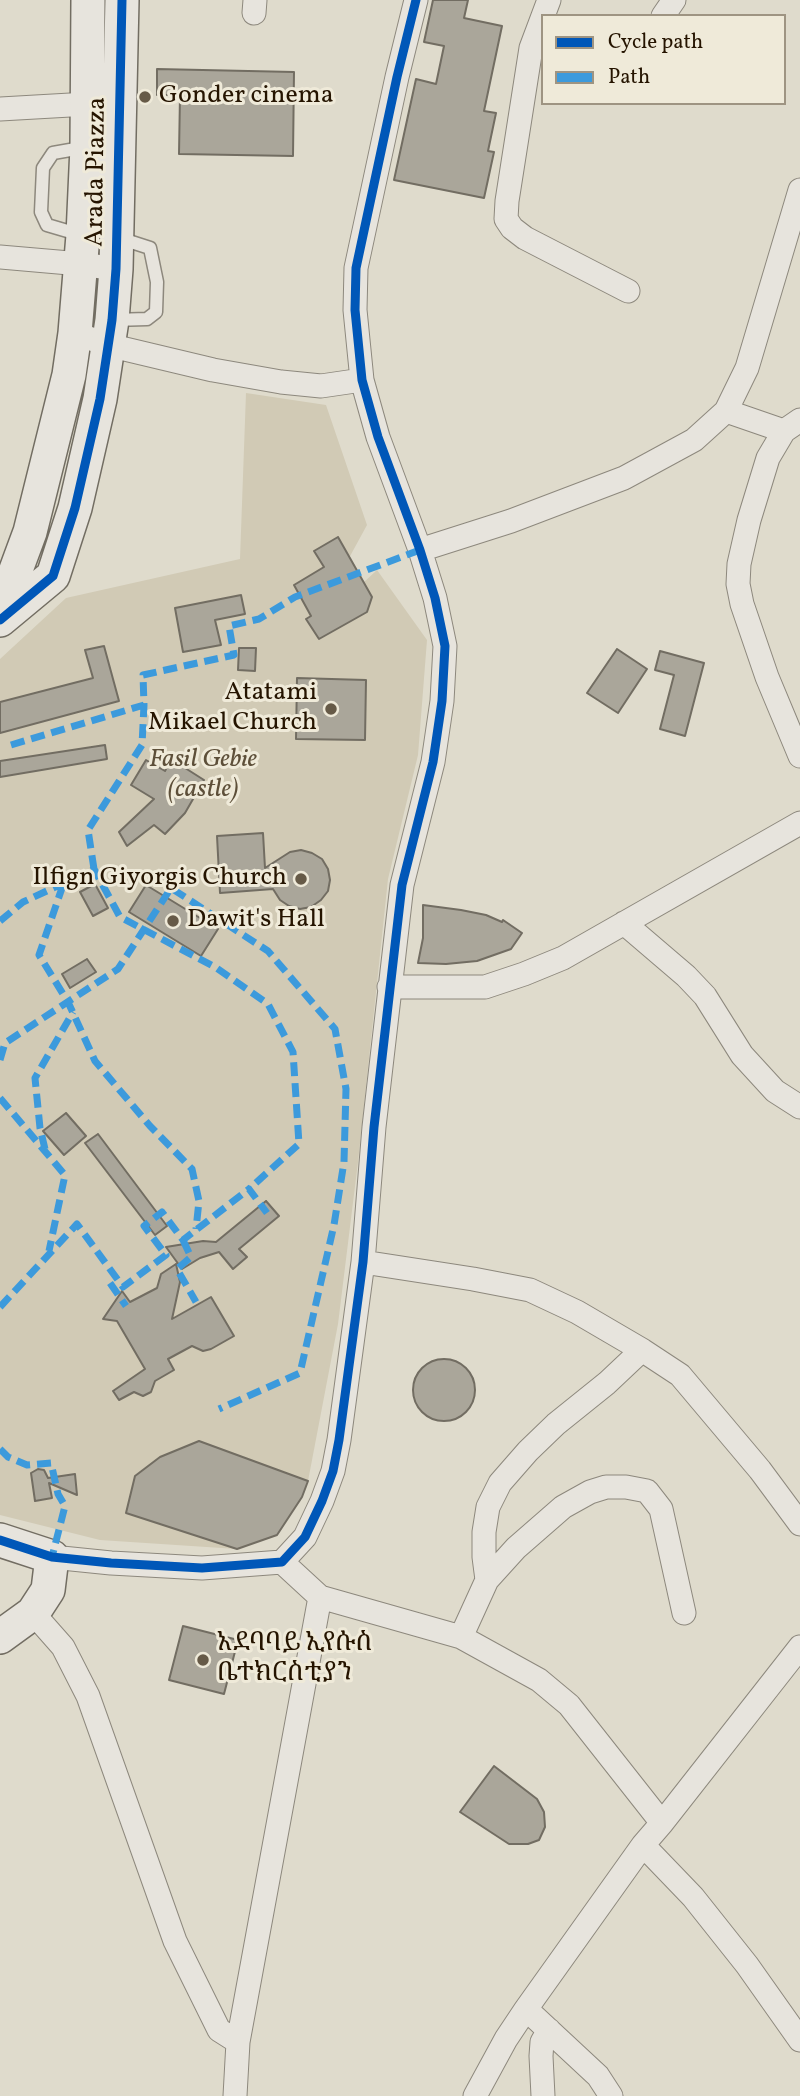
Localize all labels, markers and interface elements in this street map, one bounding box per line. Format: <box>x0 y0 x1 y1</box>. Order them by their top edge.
legend <box>541 14 786 105</box>
text: Cycle path <box>608 28 703 57</box>
text: Path <box>608 63 650 92</box>
place label: Gonder cinema <box>159 81 334 113</box>
marker: Gonder cinema <box>137 89 153 105</box>
street label: Arada Piazza <box>81 97 115 247</box>
place label: Atatami Mikael Church <box>148 678 317 740</box>
marker: Atatami Mikael Church <box>323 701 339 717</box>
park label: Fasil Gebie (castle) <box>149 745 257 806</box>
place label: Ilfign Giyorgis Church <box>32 863 287 895</box>
marker: Ilfign Giyorgis Church <box>293 871 309 887</box>
place label: Dawit's Hall <box>187 905 325 937</box>
marker: Dawit's Hall <box>165 913 181 929</box>
place label: አደባባይ ኢየሱስ ቤተክርስቲያን <box>217 1629 372 1690</box>
marker: አደባባይ ኢየሱስ ቤተክርስቲያን <box>195 1652 211 1668</box>

